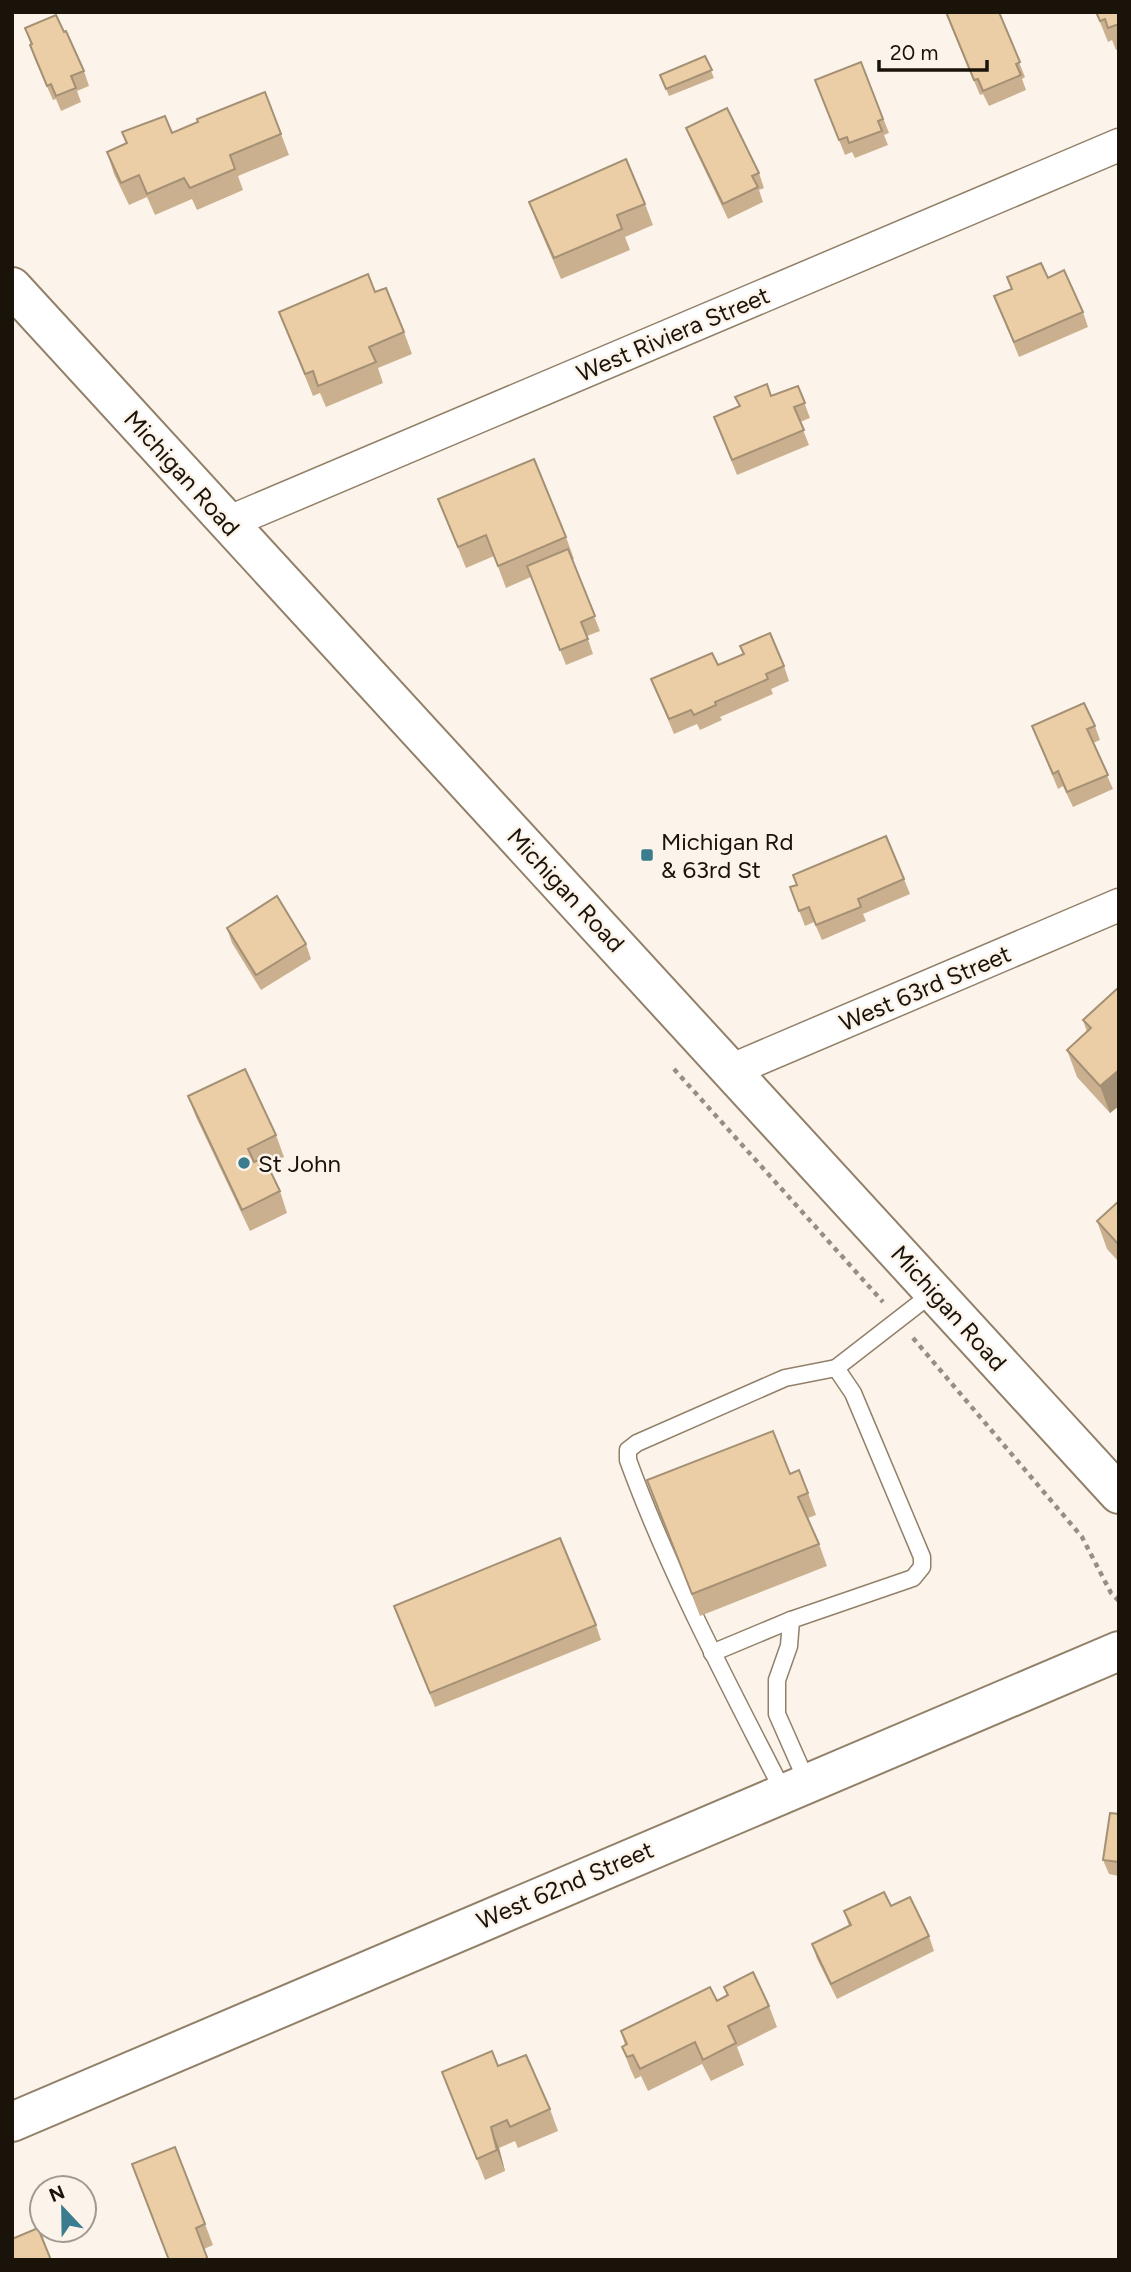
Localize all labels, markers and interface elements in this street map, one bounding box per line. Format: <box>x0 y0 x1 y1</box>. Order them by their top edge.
scale bar <box>879 28 988 72</box>
text: 20 m <box>890 40 938 65</box>
street label: West Riviera Street <box>572 280 774 388</box>
street label: Michigan Road <box>118 404 246 542</box>
street label: Michigan Road <box>501 822 631 958</box>
place label: Michigan Rd & 63rd St <box>661 827 794 884</box>
marker: Michigan Rd & 63rd St <box>639 847 655 863</box>
street label: West 63rd Street <box>835 939 1015 1037</box>
place label: St John <box>258 1149 341 1178</box>
marker: St John <box>236 1155 252 1171</box>
street label: Michigan Road <box>885 1239 1013 1377</box>
street label: West 62nd Street <box>472 1835 658 1935</box>
north arrow <box>28 2174 98 2244</box>
text: N <box>46 2180 68 2207</box>

